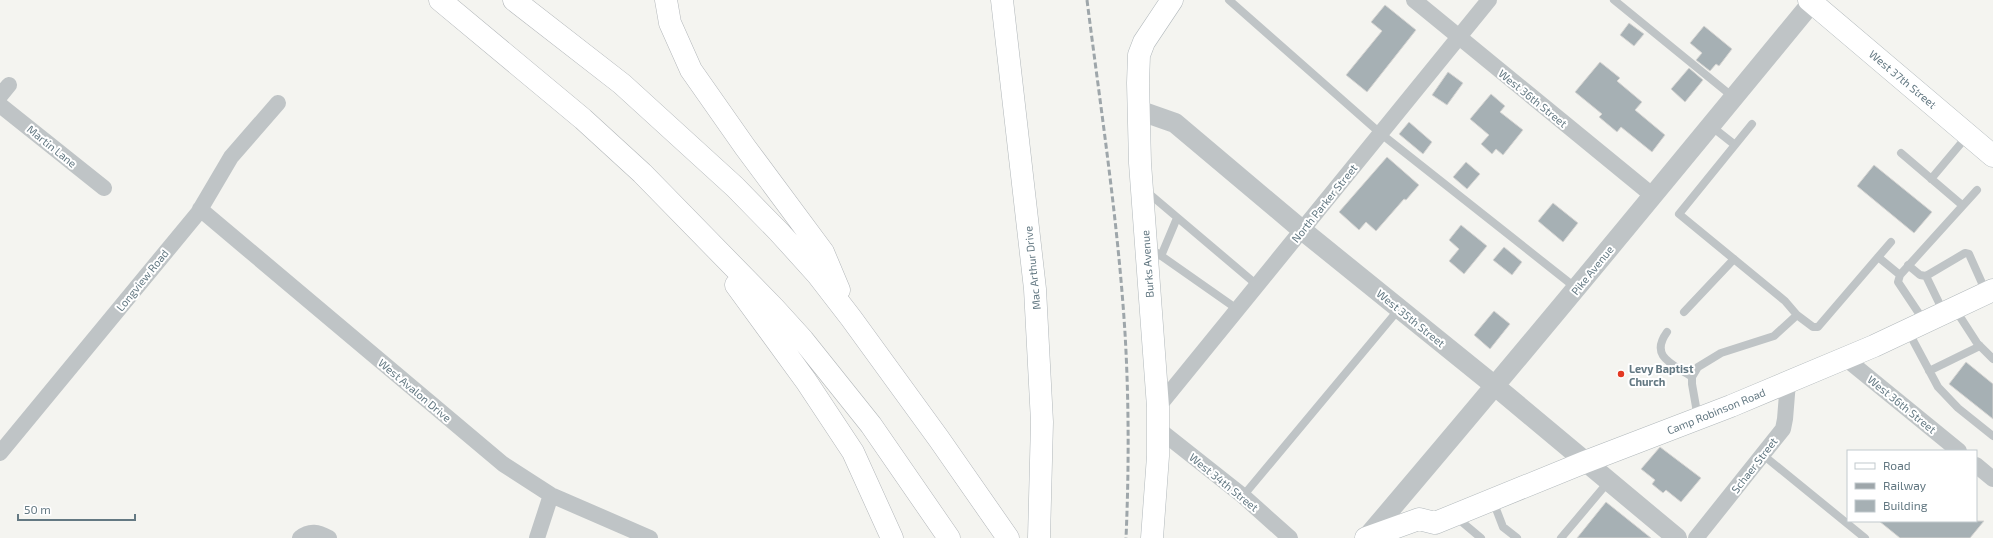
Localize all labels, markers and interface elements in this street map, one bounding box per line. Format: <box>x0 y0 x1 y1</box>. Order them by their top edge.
street label: West 37th Street <box>1867 47 1939 111</box>
street label: West 36th Street <box>1496 66 1570 130</box>
street label: Martin Lane <box>25 122 79 170</box>
street label: North Parker Street <box>1288 161 1360 245</box>
street label: Mac Arthur Drive <box>1021 225 1043 311</box>
street label: Burks Avenue <box>1138 230 1156 298</box>
street label: Pike Avenue <box>1568 243 1616 297</box>
street label: Longview Road <box>113 247 171 313</box>
street label: West 35th Street <box>1374 287 1448 349</box>
street label: West Avalon Drive <box>376 356 454 424</box>
place label: Levy Baptist Church <box>1629 362 1694 388</box>
marker: Levy Baptist Church <box>1616 369 1626 379</box>
street label: West 36th Street <box>1865 372 1939 436</box>
street label: Camp Robinson Road <box>1665 385 1767 437</box>
street label: Schaer Street <box>1728 435 1780 495</box>
street label: West 34th Street <box>1187 450 1261 514</box>
legend <box>1847 450 1977 522</box>
text: Road <box>1883 458 1911 472</box>
text: Railway <box>1883 478 1927 492</box>
scale bar <box>18 496 135 522</box>
text: Building <box>1883 498 1928 512</box>
text: 50 m <box>24 502 51 516</box>

